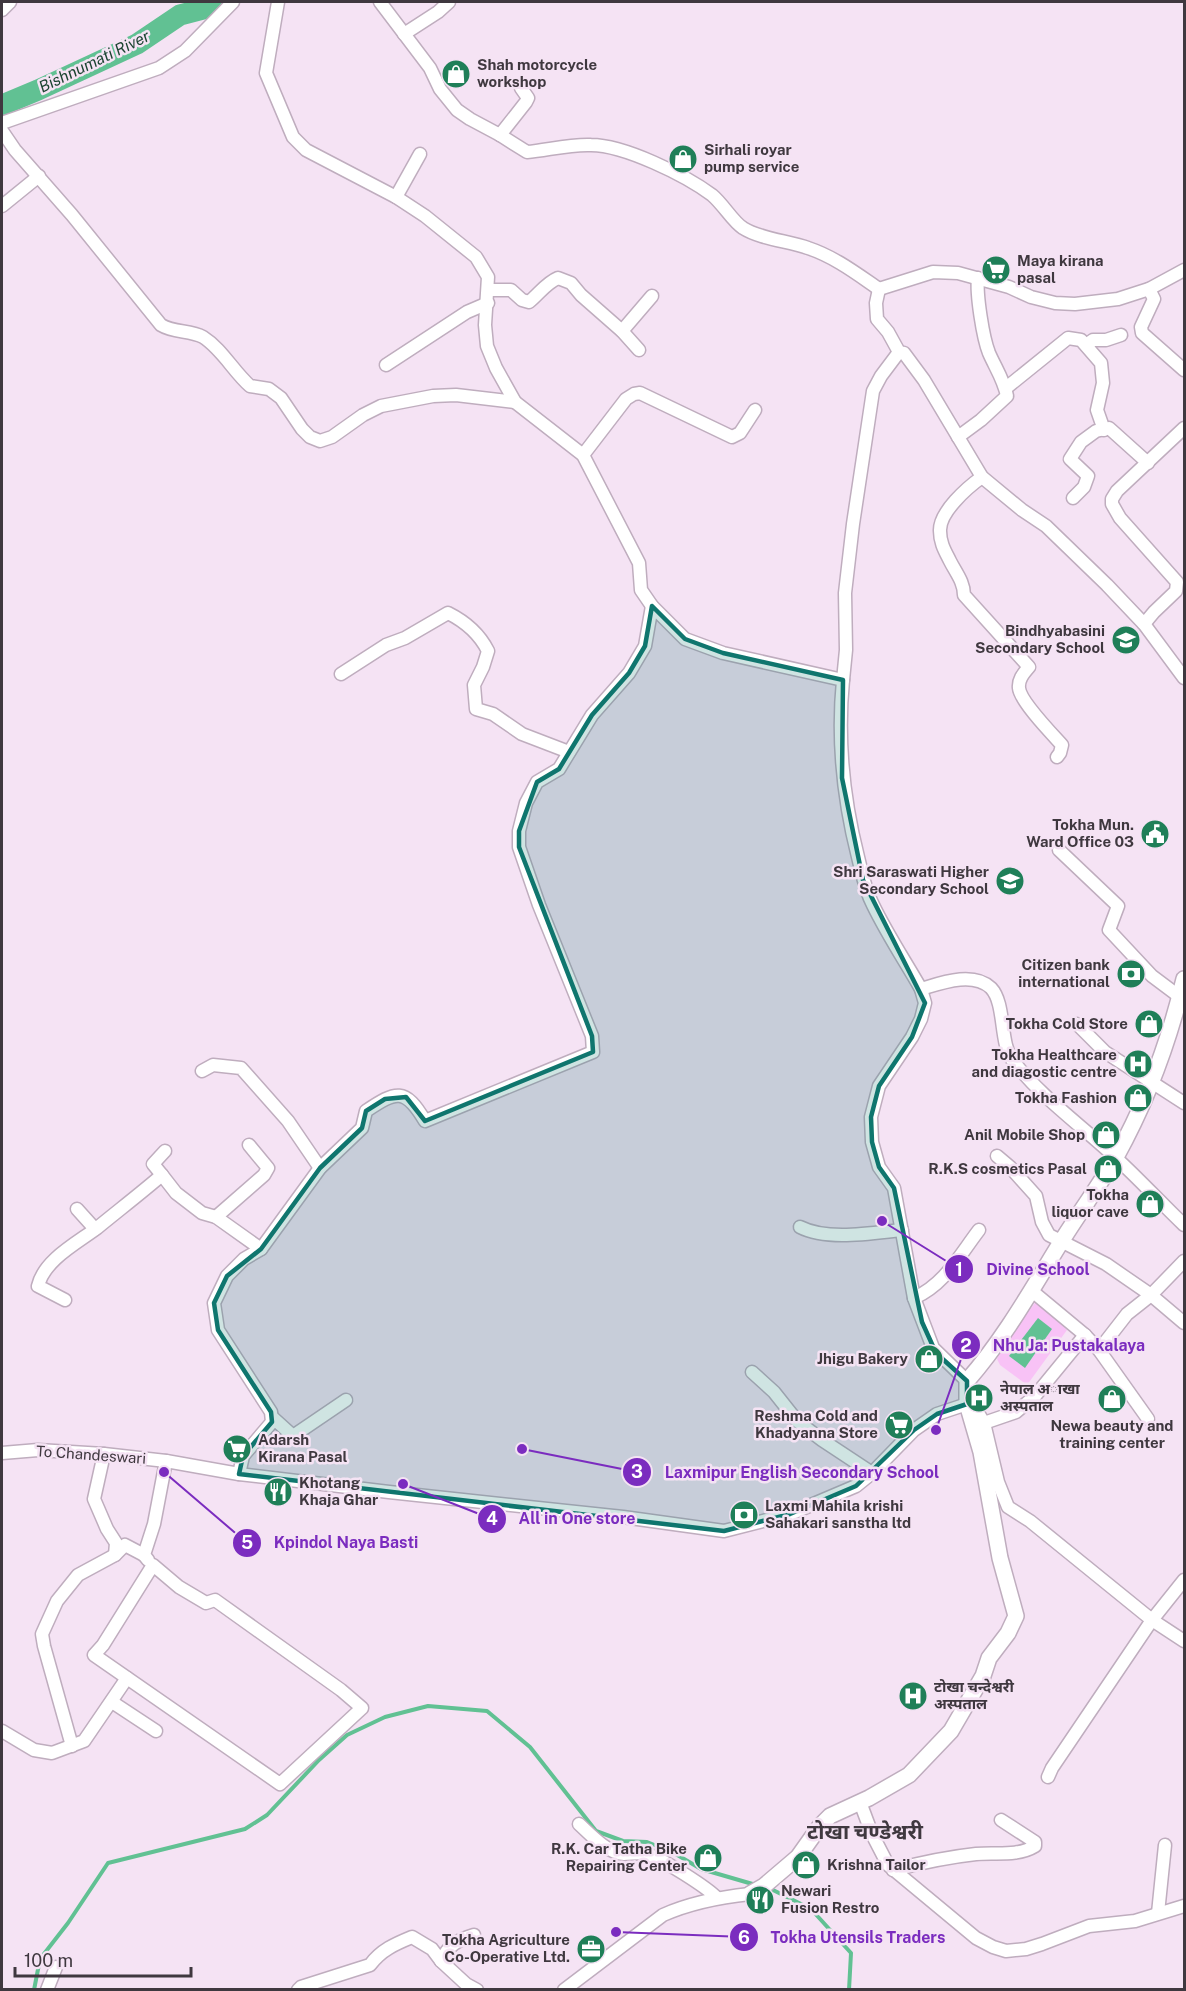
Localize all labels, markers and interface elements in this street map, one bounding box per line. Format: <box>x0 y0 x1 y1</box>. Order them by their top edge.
water label: Bishnumati River <box>36 26 154 96</box>
place label: Shah motorcycle workshop <box>477 56 597 90</box>
shop icon: Shah motorcycle workshop <box>440 58 472 90</box>
place label: Sirhali royar pump service <box>704 141 799 175</box>
shop icon: Sirhali royar pump service <box>667 143 699 175</box>
place label: Maya kirana pasal <box>1017 252 1104 286</box>
supermarket icon: Maya kirana pasal <box>980 254 1012 286</box>
place label: Bindhyabasini Secondary School <box>975 622 1105 656</box>
school or university icon: Bindhyabasini Secondary School <box>1110 624 1142 656</box>
place label: Tokha Mun. Ward Office 03 <box>1026 816 1134 850</box>
public building icon: Tokha Mun. Ward Office 03 <box>1139 818 1171 850</box>
place label: Shri Saraswati Higher Secondary School <box>833 863 989 897</box>
school or university icon: Shri Saraswati Higher Secondary School <box>994 865 1026 897</box>
place label: Citizen bank international <box>1018 956 1110 990</box>
bank icon: Citizen bank international <box>1115 958 1147 990</box>
shop icon: Tokha Cold Store <box>1133 1008 1165 1040</box>
place label: Tokha Cold Store <box>1006 1015 1128 1032</box>
place label: Tokha Healthcare and diagostic centre <box>972 1046 1117 1080</box>
hospital icon: Tokha Healthcare and diagostic centre <box>1122 1048 1154 1080</box>
shop icon: Tokha Fashion <box>1122 1082 1154 1114</box>
place label: Tokha Fashion <box>1015 1089 1117 1106</box>
shop icon: Anil Mobile Shop <box>1090 1119 1122 1151</box>
place label: Anil Mobile Shop <box>964 1126 1085 1143</box>
shop icon: R.K.S cosmetics Pasal <box>1092 1153 1124 1185</box>
place label: R.K.S cosmetics Pasal <box>928 1160 1087 1177</box>
place label: Tokha liquor cave <box>1051 1186 1129 1220</box>
shop icon: Tokha liquor cave <box>1134 1188 1166 1220</box>
callout: Divine School <box>944 1252 1102 1286</box>
text: 1 <box>955 1259 963 1280</box>
text: Divine School <box>986 1260 1090 1279</box>
callout: Nhu Ja: Pustakalaya <box>951 1328 1157 1362</box>
text: 2 <box>960 1335 972 1356</box>
text: Nhu Ja: Pustakalaya <box>993 1336 1145 1355</box>
shop icon: Jhigu Bakery <box>913 1343 945 1375</box>
place label: Jhigu Bakery <box>817 1350 909 1367</box>
place label: नेपाल अाखा अस्पताल <box>1000 1380 1080 1414</box>
hospital icon: नेपाल अाखा अस्पताल <box>963 1382 995 1414</box>
shop icon: Newa beauty and training center <box>1096 1383 1128 1415</box>
place label: Reshma Cold and Khadyanna Store <box>754 1407 878 1441</box>
supermarket icon: Reshma Cold and Khadyanna Store <box>883 1409 915 1441</box>
place label: Newa beauty and training center <box>1050 1417 1174 1451</box>
place label: Adarsh Kirana Pasal <box>258 1431 347 1465</box>
supermarket icon: Adarsh Kirana Pasal <box>221 1433 253 1465</box>
street label: To Chandeswari <box>35 1442 147 1467</box>
callout: Laxmipur English Secondary School <box>622 1455 951 1489</box>
text: 3 <box>631 1461 643 1482</box>
text: Laxmipur English Secondary School <box>665 1463 939 1482</box>
place label: Khotang Khaja Ghar <box>299 1474 378 1508</box>
restaurant icon: Khotang Khaja Ghar <box>262 1476 294 1508</box>
place label: Laxmi Mahila krishi Sahakari sanstha ltd <box>765 1497 911 1531</box>
bank icon: Laxmi Mahila krishi Sahakari sanstha ltd <box>728 1499 760 1531</box>
callout: All in One store <box>477 1502 648 1536</box>
text: 4 <box>486 1508 498 1529</box>
text: All in One store <box>519 1509 635 1528</box>
callout: Kpindol Naya Basti <box>232 1526 431 1560</box>
text: 5 <box>241 1532 253 1553</box>
text: Kpindol Naya Basti <box>274 1533 418 1552</box>
place label: टोखा चन्देश्वरी अस्पताल <box>934 1678 1014 1712</box>
hospital icon: टोखा चन्देश्वरी अस्पताल <box>897 1680 929 1712</box>
district label: टोखा चण्डेश्वरी <box>807 1819 924 1844</box>
place label: R.K. Car Tatha Bike Repairing Center <box>551 1840 687 1874</box>
shop icon: R.K. Car Tatha Bike Repairing Center <box>692 1842 724 1874</box>
shop icon: Krishna Tailor <box>790 1849 822 1881</box>
place label: Krishna Tailor <box>827 1856 926 1873</box>
place label: Newari Fusion Restro <box>781 1882 880 1916</box>
restaurant icon: Newari Fusion Restro <box>744 1884 776 1916</box>
callout: Tokha Utensils Traders <box>729 1920 957 1954</box>
text: 6 <box>738 1927 750 1948</box>
text: Tokha Utensils Traders <box>771 1928 945 1947</box>
place label: Tokha Agriculture Co-Operative Ltd. <box>442 1931 570 1965</box>
office icon: Tokha Agriculture Co-Operative Ltd. <box>575 1933 607 1965</box>
scale bar <box>15 1940 190 1978</box>
text: 100 m <box>24 1950 73 1971</box>

